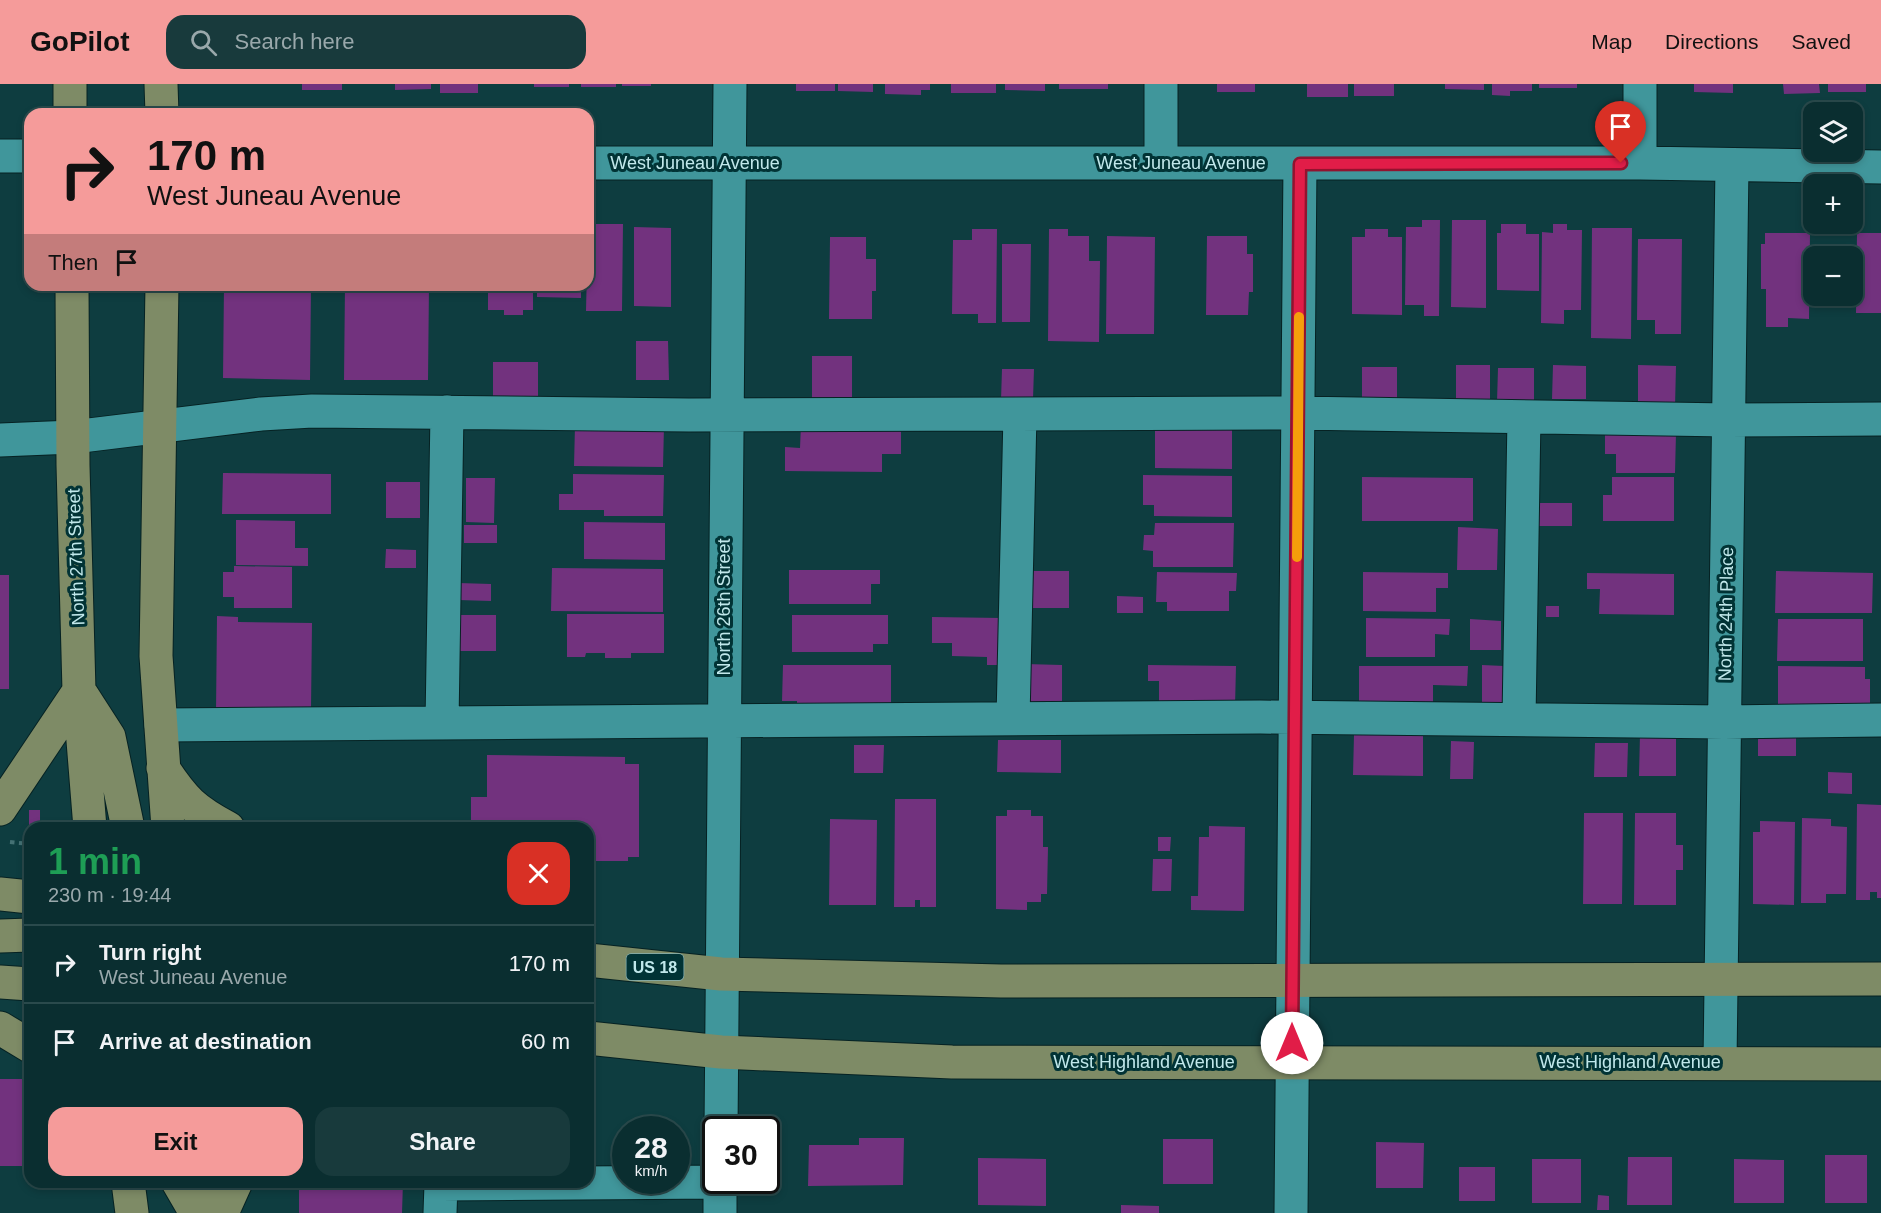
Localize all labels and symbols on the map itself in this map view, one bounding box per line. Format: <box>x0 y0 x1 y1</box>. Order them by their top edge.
pin <box>1595 101 1646 163</box>
street label: West Juneau Avenue <box>610 153 780 173</box>
street label: West Juneau Avenue <box>1096 153 1266 173</box>
street label: North 27th Street <box>64 488 88 626</box>
street label: North 26th Street <box>714 538 734 676</box>
street label: North 24th Place <box>1715 547 1737 681</box>
road number: US 18 <box>626 954 684 980</box>
position arrow <box>1260 1011 1324 1075</box>
street label: West Highland Avenue <box>1053 1052 1235 1072</box>
street label: West Highland Avenue <box>1539 1052 1721 1072</box>
speed limit sign: 30 <box>702 1116 780 1194</box>

